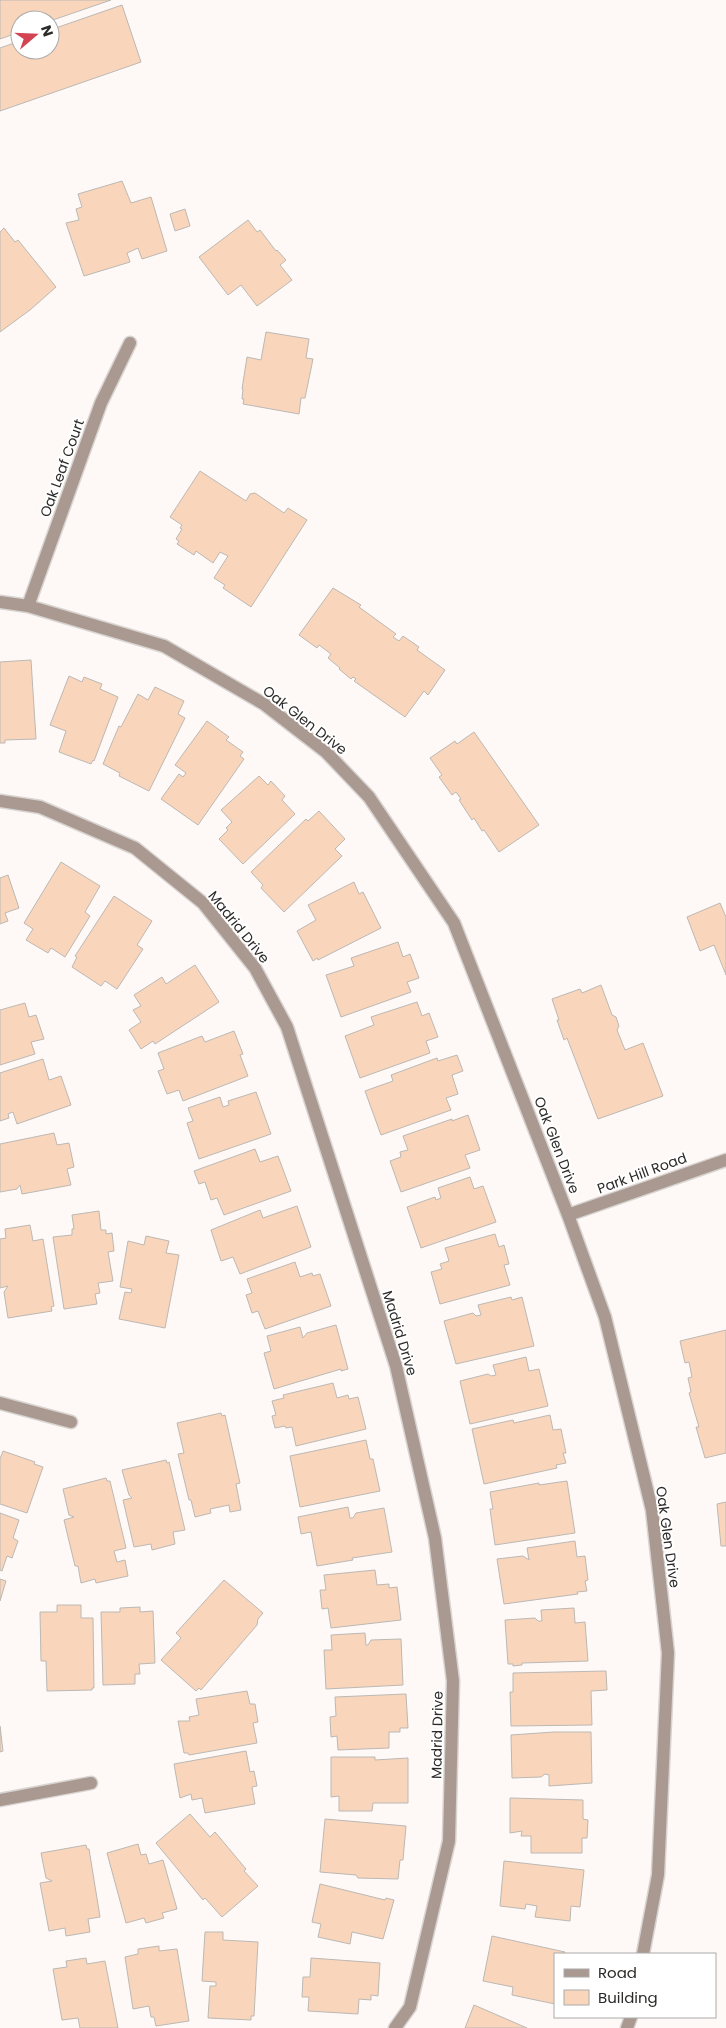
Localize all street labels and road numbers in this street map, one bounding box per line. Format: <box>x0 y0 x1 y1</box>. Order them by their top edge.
street label: Oak Leaf Court <box>35 416 89 520</box>
street label: Oak Glen Drive <box>259 681 352 760</box>
street label: Madrid Drive <box>204 887 275 968</box>
street label: Oak Glen Drive <box>529 1094 585 1197</box>
street label: Park Hill Road <box>594 1148 690 1198</box>
street label: Madrid Drive <box>378 1288 423 1378</box>
street label: Oak Glen Drive <box>651 1485 685 1589</box>
street label: Madrid Drive <box>426 1691 448 1779</box>

